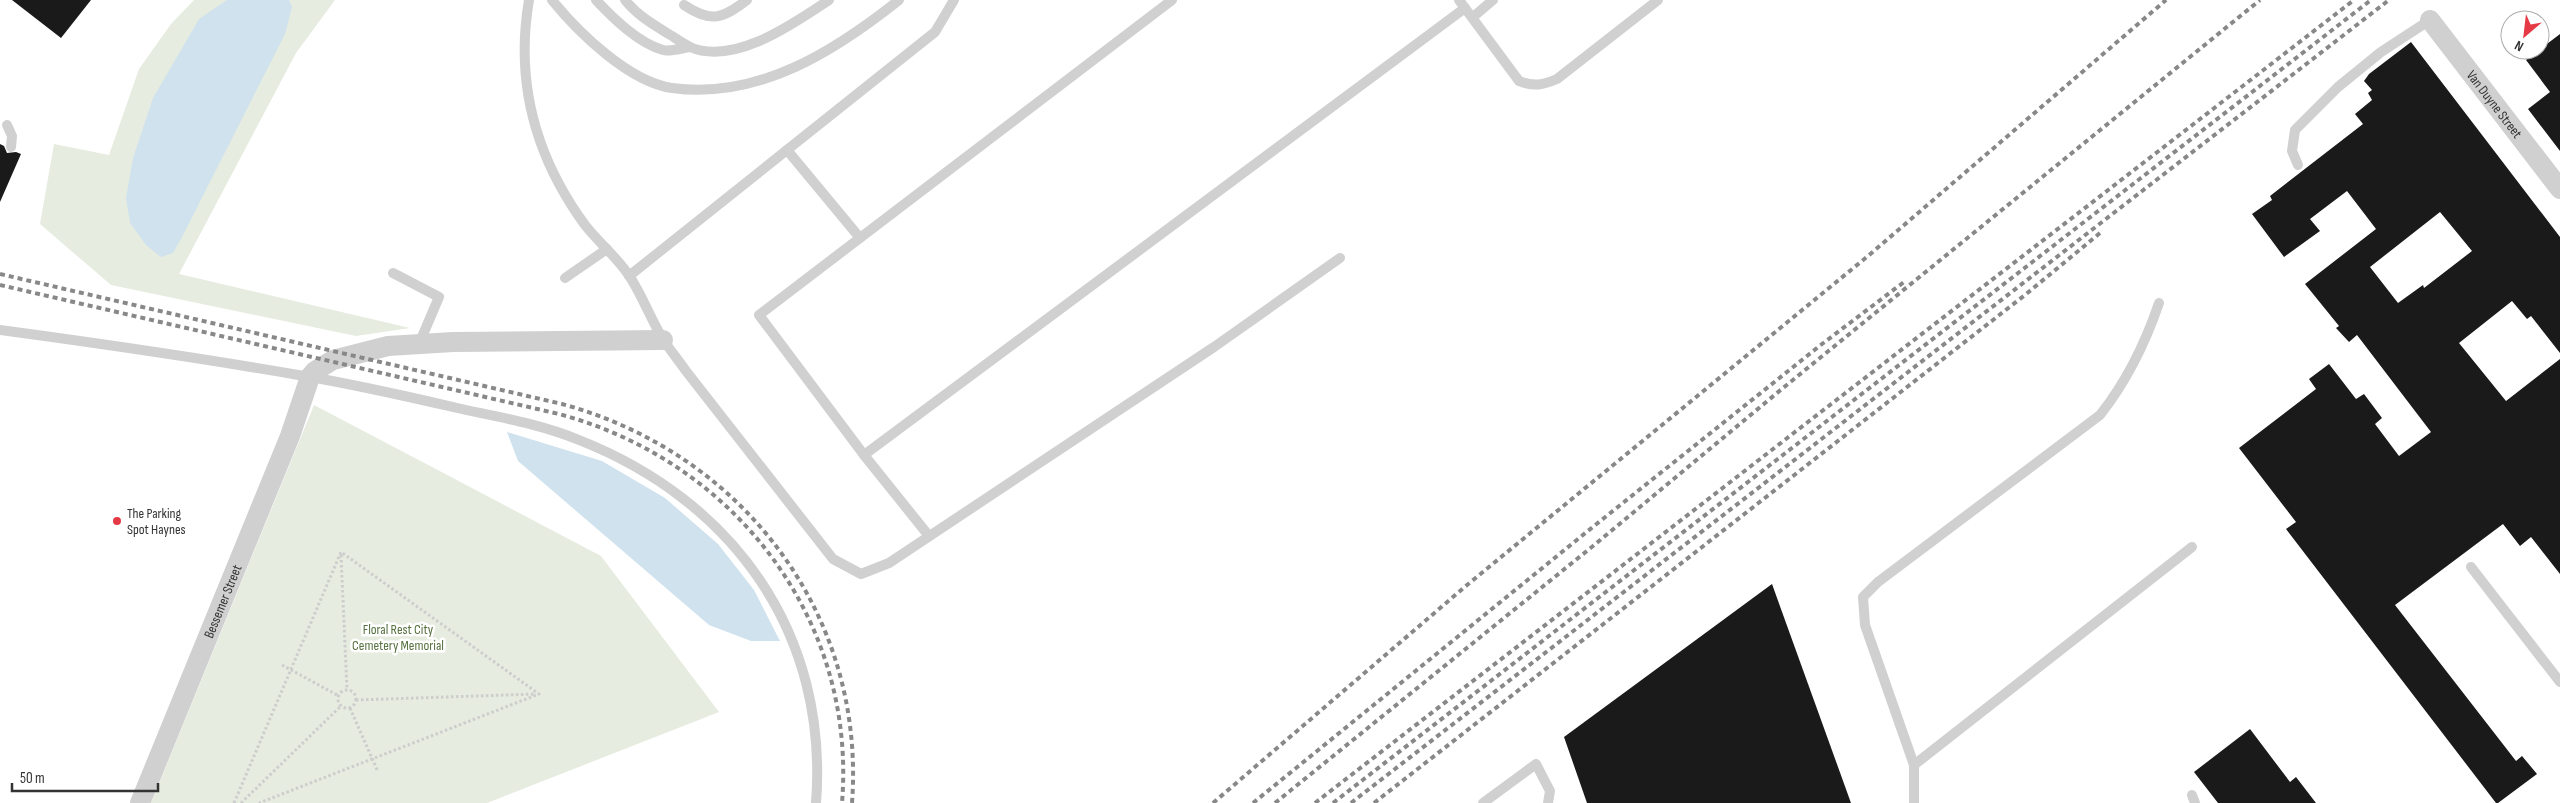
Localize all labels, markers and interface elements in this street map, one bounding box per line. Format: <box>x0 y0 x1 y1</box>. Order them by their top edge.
north arrow <box>2500 10 2550 60</box>
text: N <box>2512 37 2526 55</box>
street label: Van Duyne Street <box>2463 67 2526 142</box>
place label: The Parking Spot Haynes <box>127 505 186 538</box>
marker: The Parking Spot Haynes <box>111 515 123 527</box>
street label: Bessemer Street <box>200 562 246 641</box>
park label: Floral Rest City Cemetery Memorial <box>352 621 444 654</box>
scale bar <box>12 760 159 792</box>
text: 50 m <box>20 769 45 788</box>

